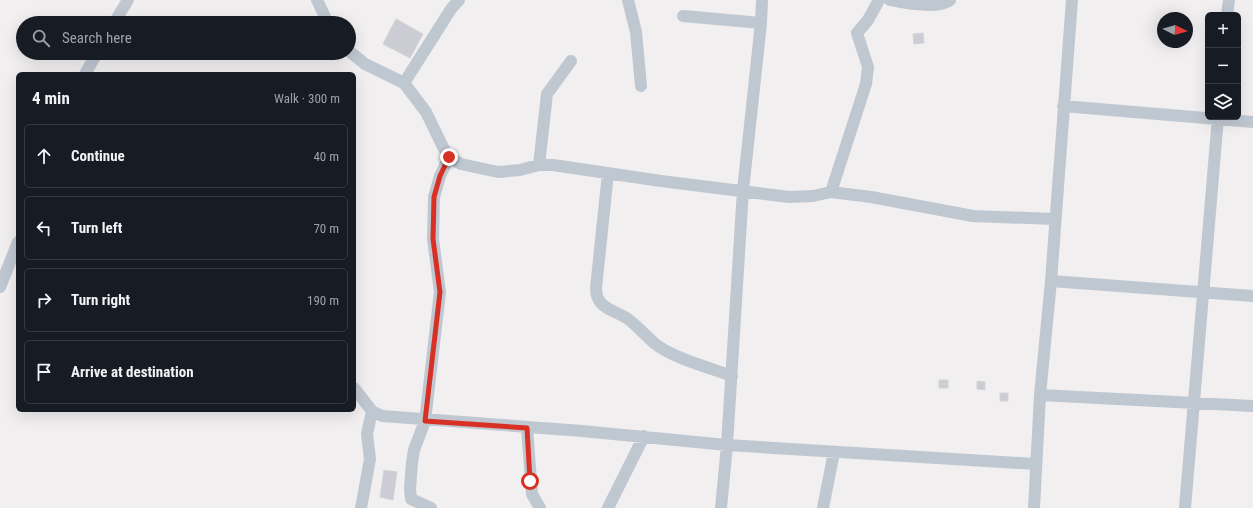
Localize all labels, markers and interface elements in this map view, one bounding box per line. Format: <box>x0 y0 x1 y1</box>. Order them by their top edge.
north arrow <box>1157 12 1193 48</box>
map controls <box>1205 12 1241 120</box>
button: + <box>1205 12 1241 48</box>
search box <box>16 16 356 60</box>
icon: search <box>30 27 52 49</box>
text: Search here <box>62 29 132 47</box>
button: − <box>1205 48 1241 84</box>
button: layers <box>1205 84 1241 120</box>
text: 4 min <box>32 88 70 108</box>
text: Walk · 300 m <box>274 91 340 106</box>
icon: ahead <box>33 145 55 167</box>
text: Continue <box>71 147 125 165</box>
route end <box>440 148 458 166</box>
text: 40 m <box>313 149 339 164</box>
icon: left <box>33 217 55 239</box>
text: Turn left <box>71 219 122 237</box>
text: 70 m <box>313 221 339 236</box>
icon: right <box>33 289 55 311</box>
text: Turn right <box>71 291 130 309</box>
text: 190 m <box>307 293 339 308</box>
icon: arrive <box>33 361 55 383</box>
text: Arrive at destination <box>71 363 194 381</box>
route start <box>521 472 539 490</box>

